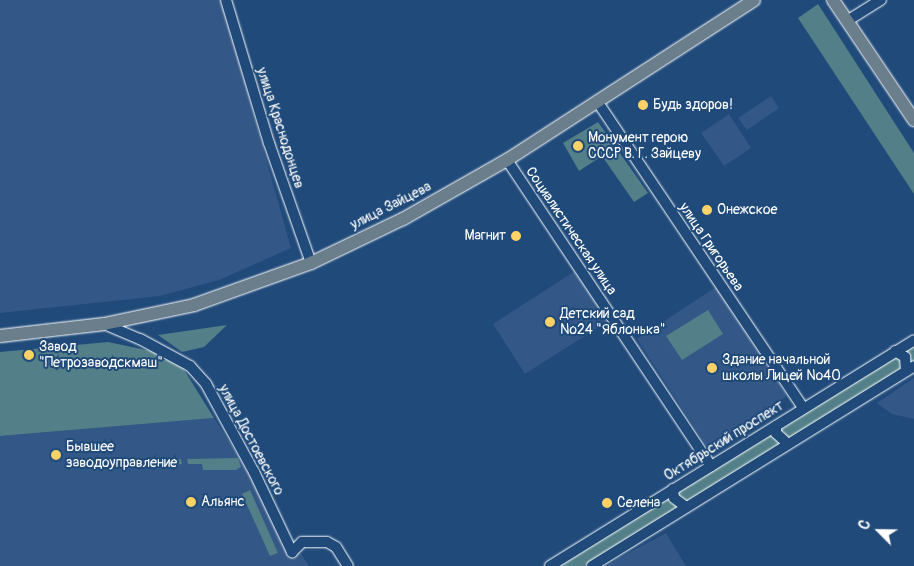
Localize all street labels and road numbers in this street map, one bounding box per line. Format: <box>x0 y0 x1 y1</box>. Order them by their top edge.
street label: улица Краснодонцев <box>253 65 307 191</box>
street label: Социалистическая улица <box>522 164 620 298</box>
street label: улица Зайцева <box>348 178 434 234</box>
street label: улица Григорьева <box>675 200 747 294</box>
street label: улица Достоевского <box>215 382 287 498</box>
street label: Октябрьский проспект <box>661 397 787 485</box>

